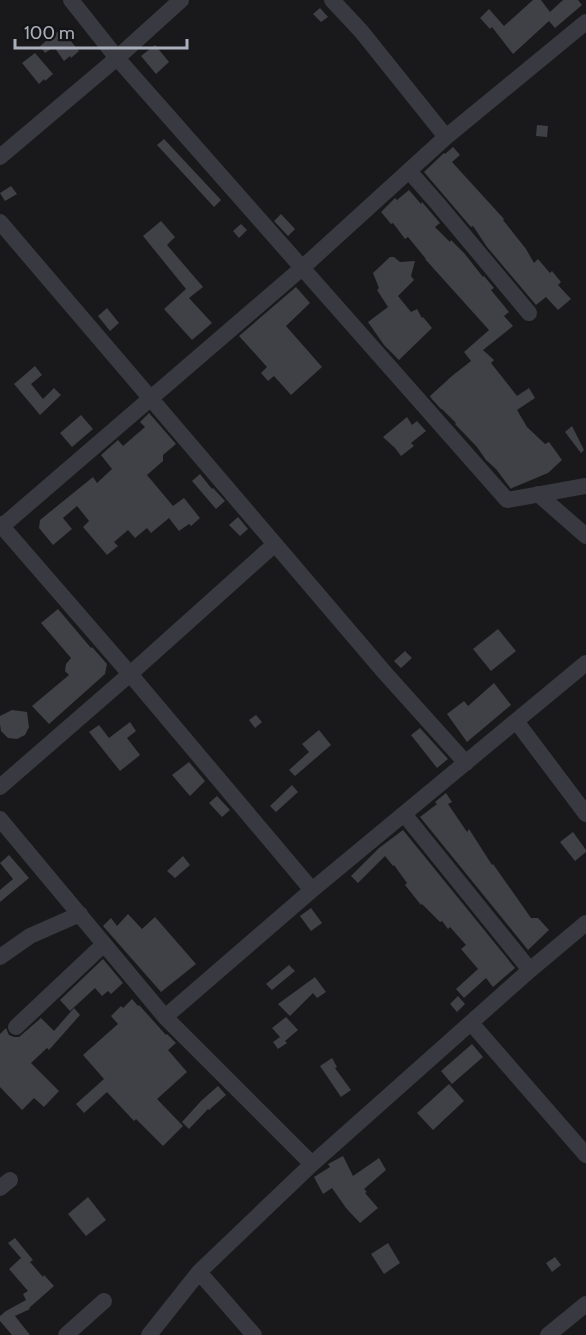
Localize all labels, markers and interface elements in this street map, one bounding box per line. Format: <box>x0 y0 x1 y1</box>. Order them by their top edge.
scale bar <box>15 12 188 50</box>
text: 100 m <box>24 22 75 44</box>

